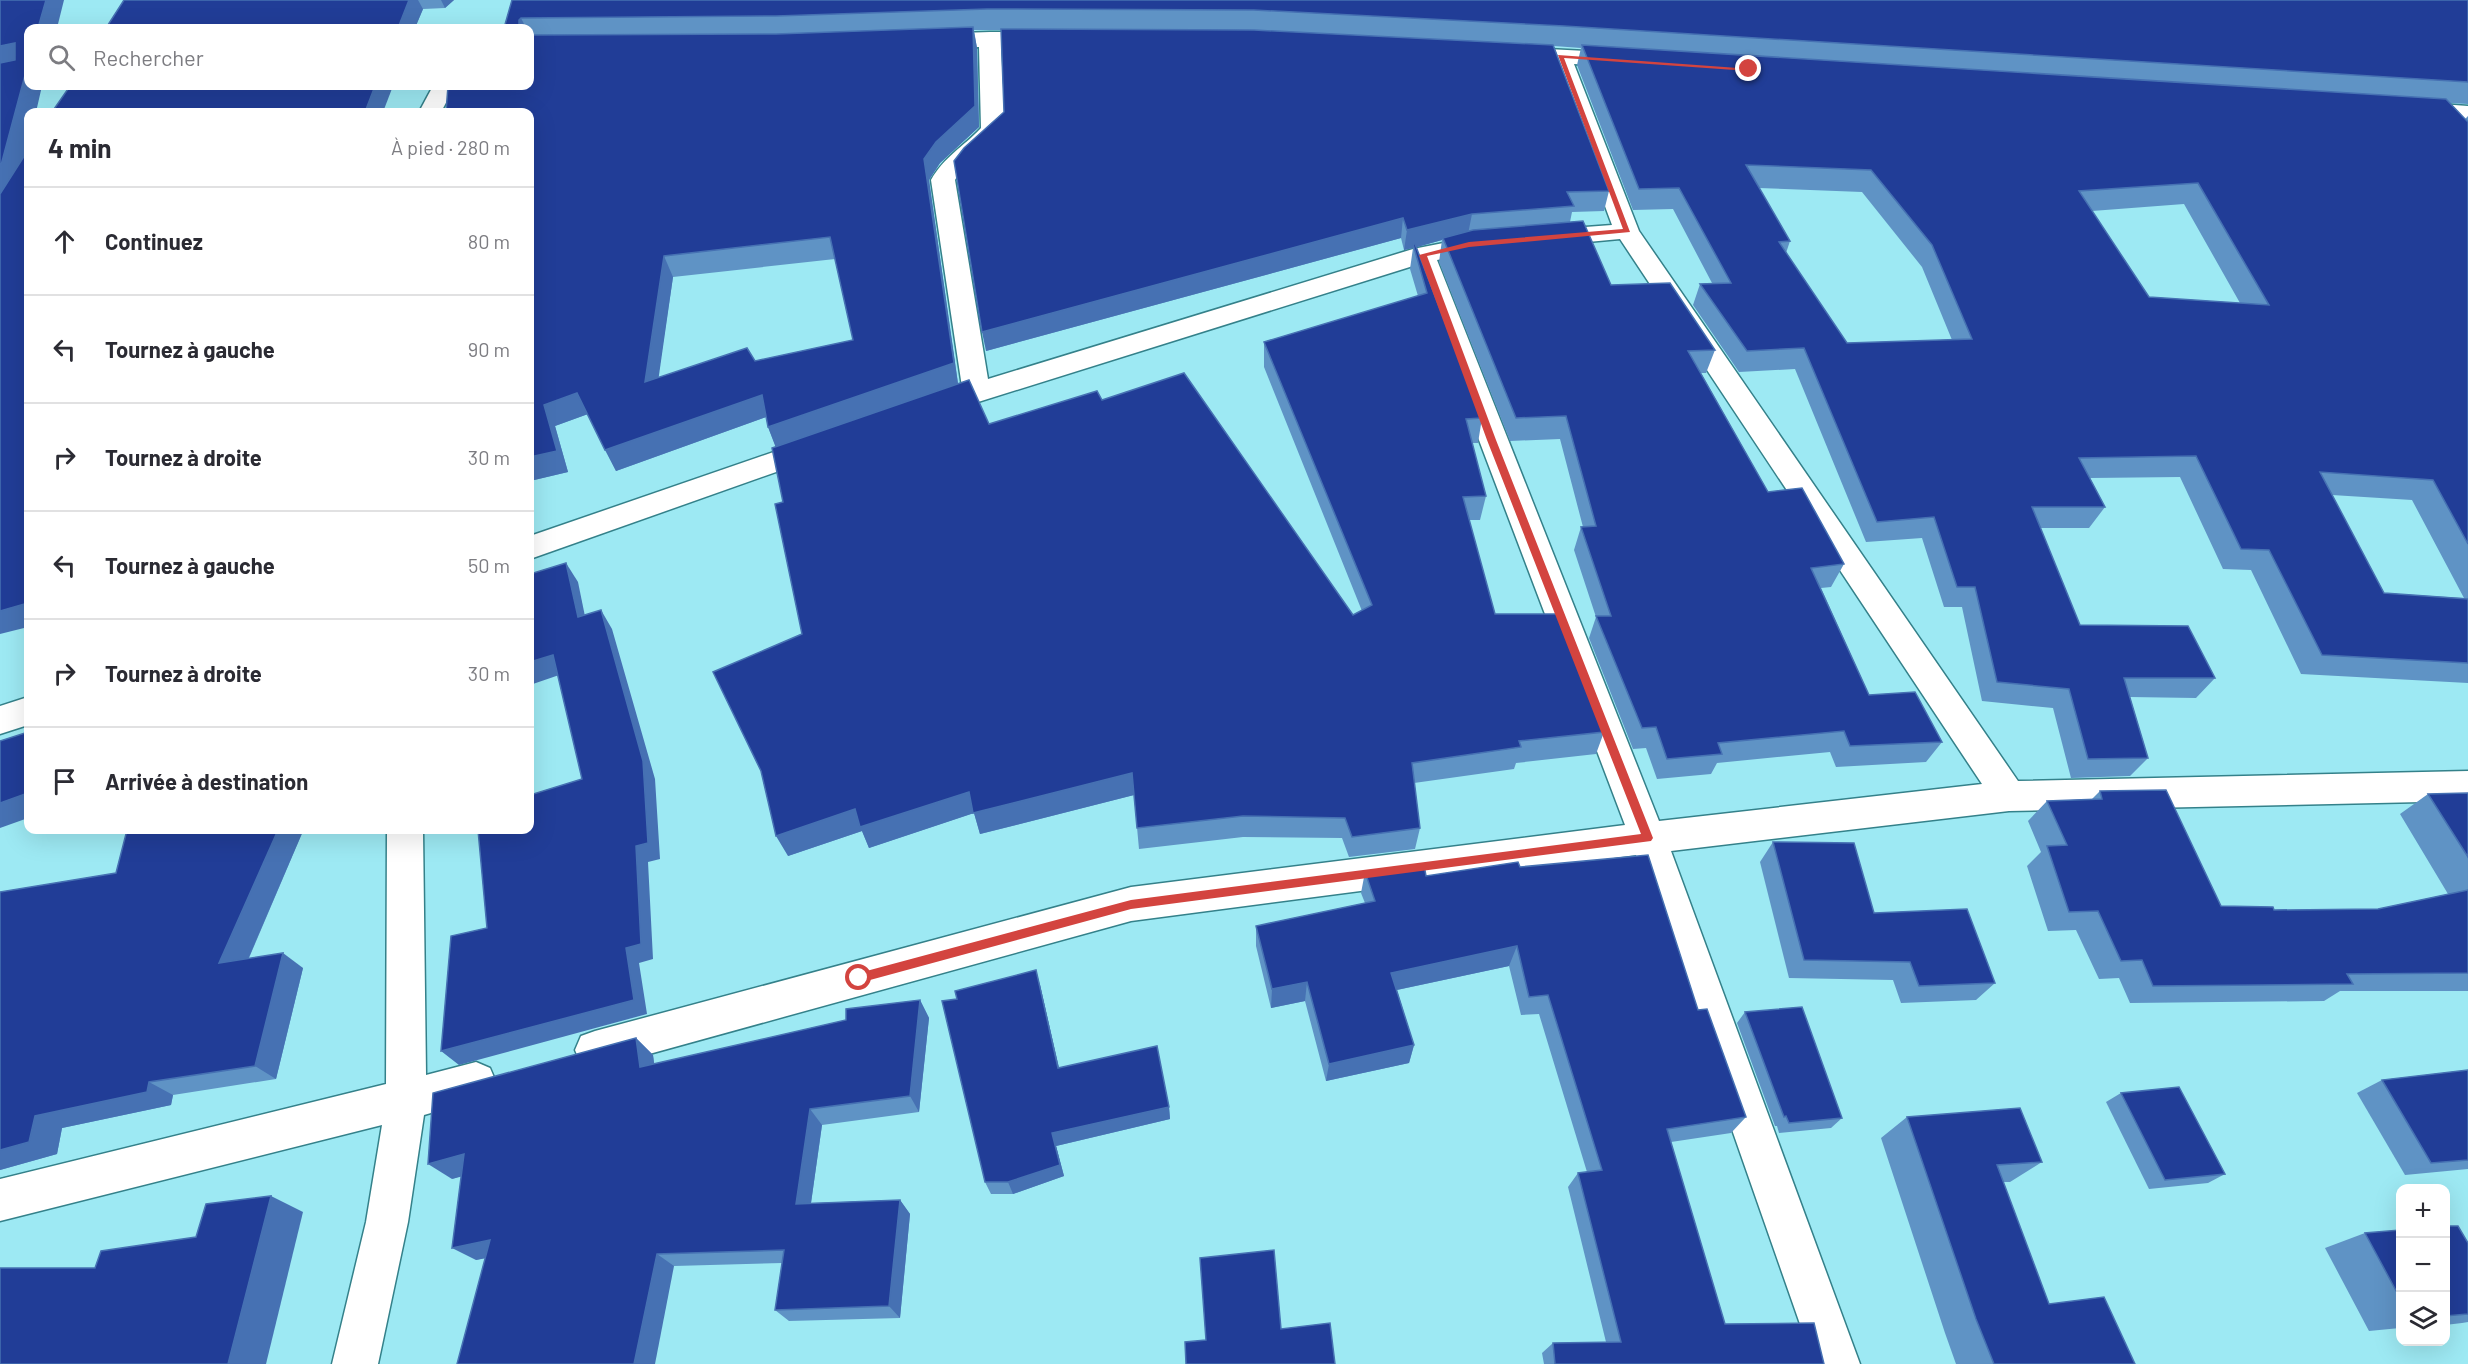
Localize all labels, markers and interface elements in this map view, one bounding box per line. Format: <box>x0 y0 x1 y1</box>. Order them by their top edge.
search box <box>24 24 534 90</box>
icon: search <box>45 41 78 74</box>
text: Rechercher <box>93 44 204 70</box>
route end <box>1735 55 1761 81</box>
text: 4 min <box>48 132 112 163</box>
text: À pied · 280 m <box>391 135 510 159</box>
icon: ahead <box>48 225 81 258</box>
text: Continuez <box>105 228 203 254</box>
text: 80 m <box>468 229 510 253</box>
icon: left <box>48 333 81 366</box>
text: Tournez à gauche <box>105 336 275 362</box>
text: 90 m <box>468 337 510 361</box>
icon: right <box>48 441 81 474</box>
text: Tournez à droite <box>105 444 262 470</box>
text: 30 m <box>468 445 510 469</box>
icon: left <box>48 549 81 582</box>
text: Tournez à gauche <box>105 552 275 578</box>
text: 50 m <box>468 553 510 577</box>
icon: right <box>48 657 81 690</box>
text: Tournez à droite <box>105 660 262 686</box>
text: 30 m <box>468 661 510 685</box>
icon: arrive <box>48 765 81 798</box>
text: Arrivée à destination <box>105 768 308 794</box>
route start <box>845 964 871 990</box>
map controls <box>2396 1184 2450 1346</box>
button: + <box>2396 1184 2450 1238</box>
button: − <box>2396 1238 2450 1292</box>
button: layers <box>2396 1292 2450 1346</box>

